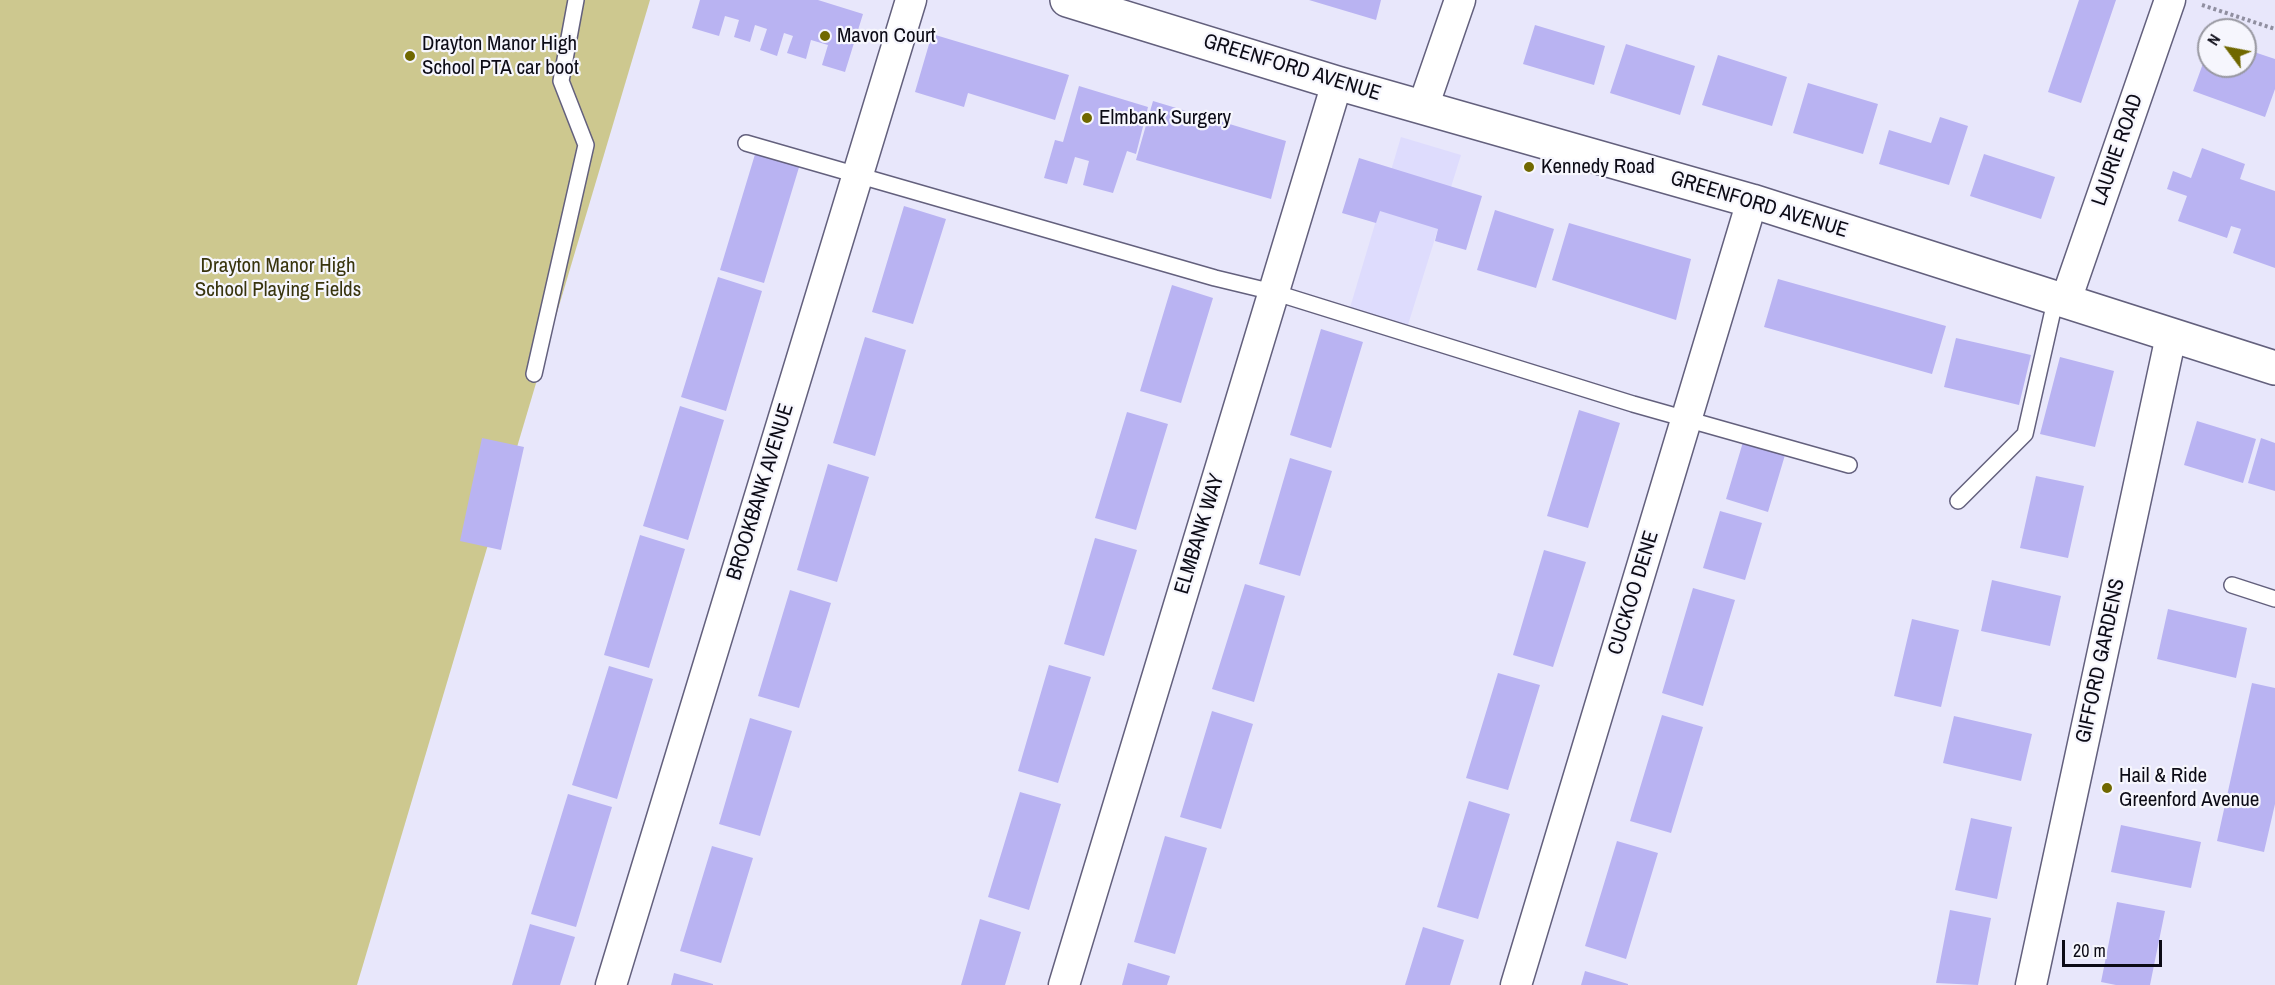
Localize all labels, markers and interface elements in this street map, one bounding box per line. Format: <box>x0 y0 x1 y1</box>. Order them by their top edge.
north arrow <box>2197 18 2257 78</box>
place label: Mavon Court <box>837 23 936 49</box>
marker: Mavon Court <box>818 29 832 43</box>
street label: GREENFORD AVENUE <box>1200 29 1384 107</box>
text: N <box>2202 30 2225 49</box>
place label: Drayton Manor High School PTA car boot <box>422 31 579 81</box>
marker: Drayton Manor High School PTA car boot <box>403 49 417 63</box>
street label: LAURIE ROAD <box>2087 91 2149 209</box>
place label: Elmbank Surgery <box>1099 105 1231 131</box>
marker: Elmbank Surgery <box>1080 111 1094 125</box>
place label: Kennedy Road <box>1541 154 1655 180</box>
marker: Kennedy Road <box>1522 160 1536 174</box>
street label: GREENFORD AVENUE <box>1667 166 1851 244</box>
park label: Drayton Manor High School Playing Fields <box>195 253 361 303</box>
street label: BROOKBANK AVENUE <box>722 401 800 583</box>
street label: ELMBANK WAY <box>1170 471 1230 597</box>
street label: CUCKOO DENE <box>1603 528 1665 658</box>
street label: GIFFORD GARDENS <box>2071 576 2131 746</box>
place label: Hail & Ride Greenford Avenue <box>2119 763 2259 813</box>
marker: Hail & Ride Greenford Avenue <box>2100 781 2114 795</box>
scale bar <box>2065 928 2166 966</box>
text: 20 m <box>2073 938 2106 963</box>

